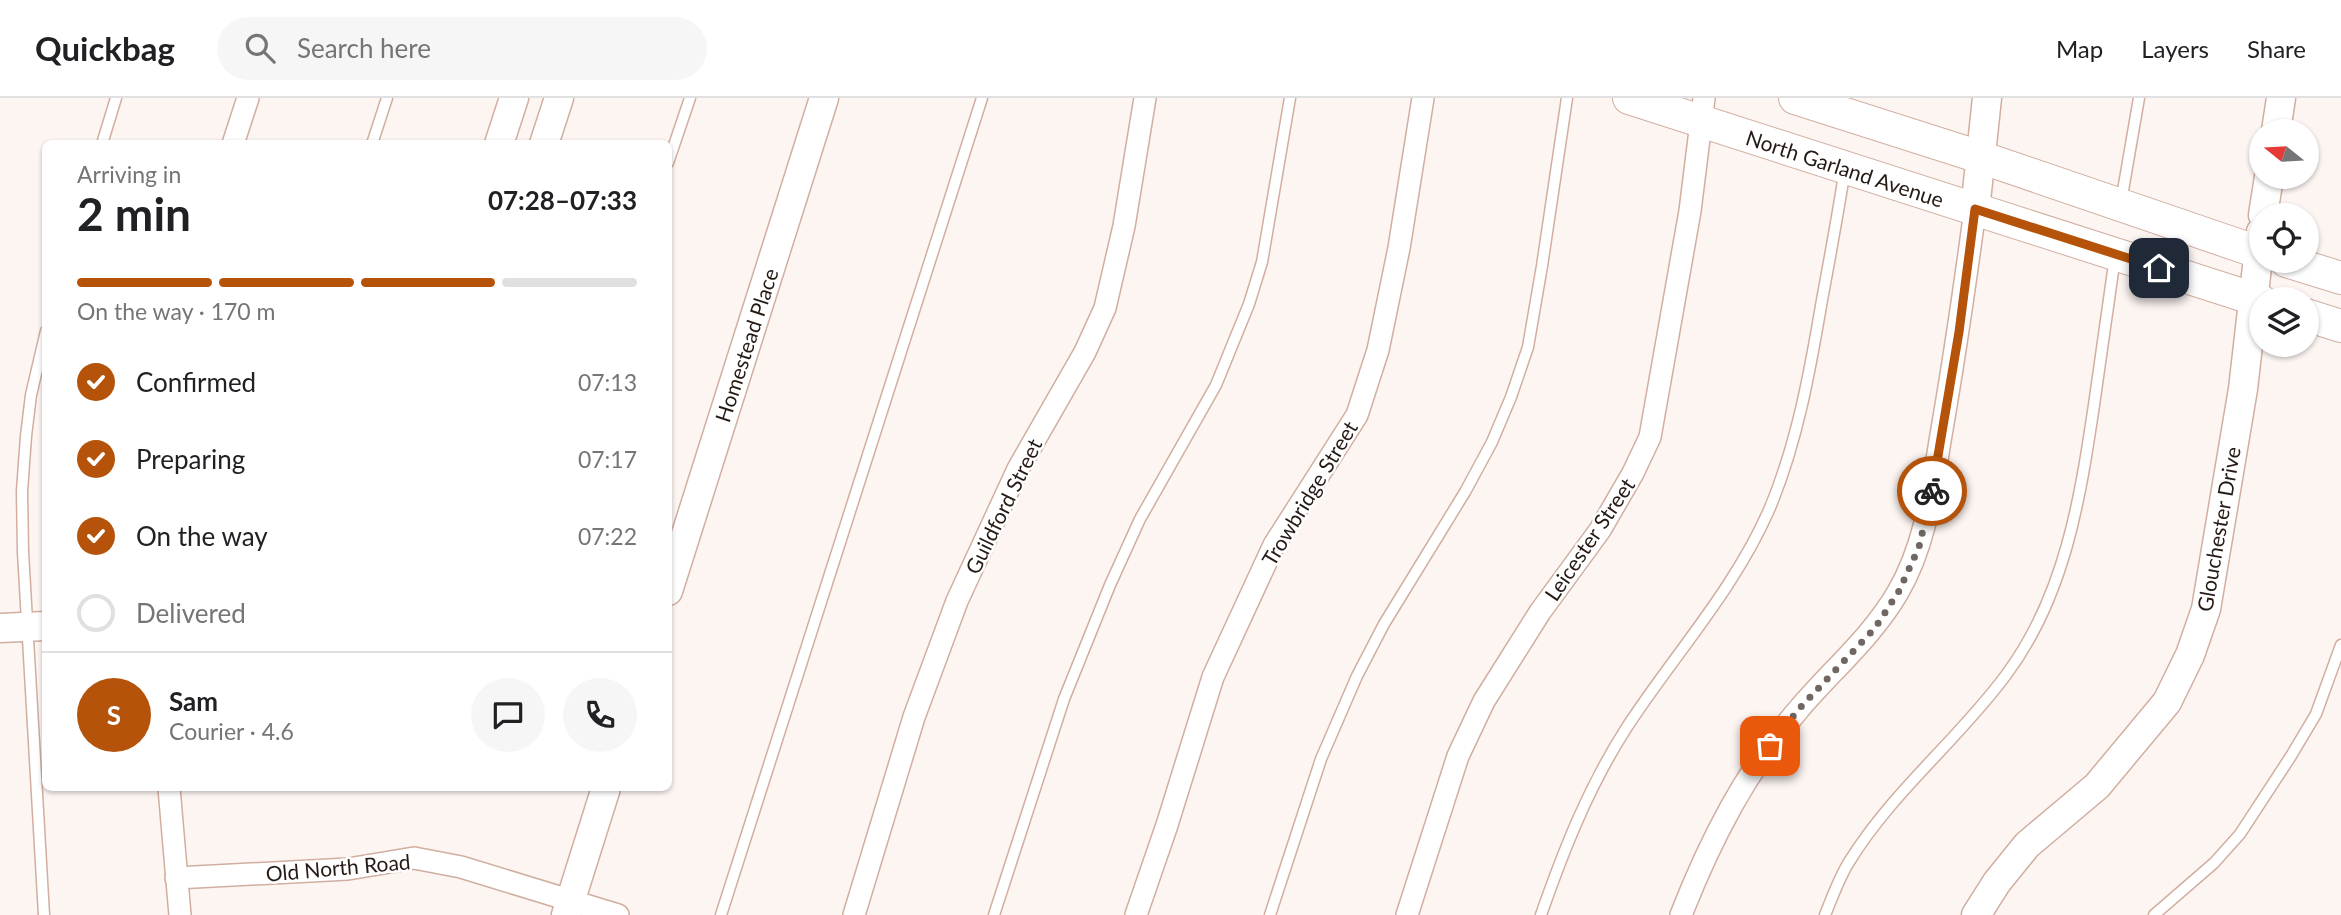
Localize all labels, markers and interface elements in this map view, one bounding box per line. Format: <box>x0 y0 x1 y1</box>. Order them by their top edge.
search box <box>217 17 707 80</box>
text: Quickbag <box>35 28 175 68</box>
icon: search <box>241 29 279 67</box>
text: Search here <box>297 32 431 64</box>
text: Map <box>2056 34 2103 63</box>
text: Layers <box>2141 34 2209 63</box>
text: Share <box>2247 34 2306 63</box>
north arrow <box>2249 119 2319 189</box>
map controls <box>2249 119 2319 357</box>
street label: North Garland Avenue <box>1743 124 1947 212</box>
text: Arriving in <box>77 160 181 188</box>
text: 07:28–07:33 <box>488 184 637 216</box>
text: 2 min <box>77 186 191 241</box>
button: locate <box>2249 203 2319 273</box>
pin <box>2129 238 2189 298</box>
icon: home <box>2140 249 2178 287</box>
street label: Homestead Place <box>709 265 783 425</box>
button: layers <box>2249 287 2319 357</box>
text: On the way · 170 m <box>77 297 276 325</box>
icon: check <box>77 363 115 401</box>
text: Confirmed <box>136 366 256 398</box>
text: 07:13 <box>578 368 637 396</box>
street label: Trowbridge Street <box>1256 416 1362 570</box>
street label: Guildford Street <box>959 434 1047 578</box>
icon: check <box>77 440 115 478</box>
text: Preparing <box>136 443 245 475</box>
text: 07:17 <box>578 445 637 473</box>
street label: Glouchester Drive <box>2191 445 2245 613</box>
courier <box>1897 456 1967 526</box>
icon: bike <box>1913 472 1951 510</box>
street label: Leicester Street <box>1539 473 1639 605</box>
icon: check <box>77 517 115 555</box>
text: On the way <box>136 520 268 552</box>
text: 07:22 <box>578 522 637 550</box>
text: Delivered <box>136 597 246 629</box>
button: chat <box>471 678 545 752</box>
button: phone <box>563 678 637 752</box>
text: Sam <box>169 685 218 717</box>
text: S <box>107 699 121 731</box>
pin <box>1740 716 1800 776</box>
text: Courier · 4.6 <box>169 717 294 745</box>
icon: bag <box>1751 727 1789 765</box>
street label: Old North Road <box>265 848 411 886</box>

